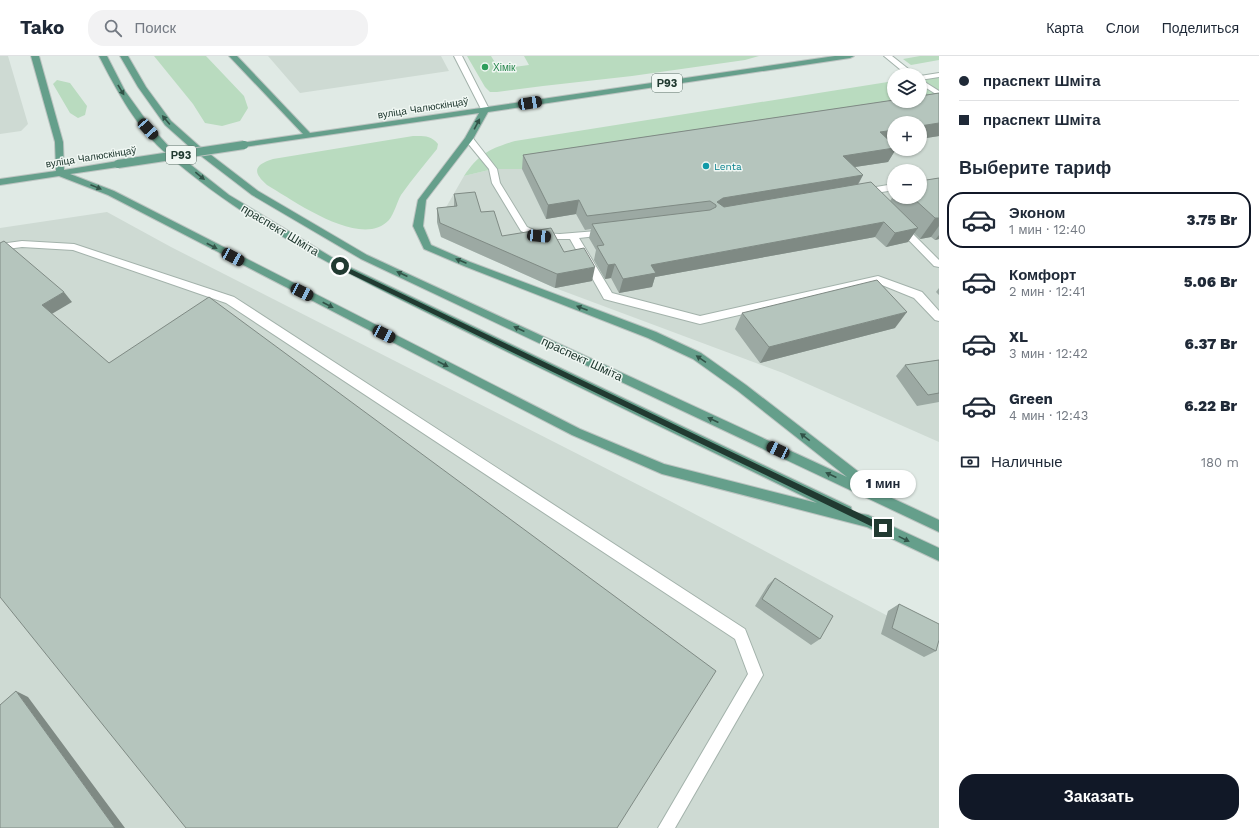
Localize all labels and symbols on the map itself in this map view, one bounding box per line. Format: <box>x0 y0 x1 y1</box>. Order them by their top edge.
marker: Хімік <box>480 62 490 72</box>
place label: Хімік <box>493 62 516 73</box>
road number: Р93 <box>652 74 682 92</box>
one-way arrow <box>117 85 125 95</box>
street label: вуліца Чалюскінцаў <box>377 95 469 121</box>
car <box>517 95 543 111</box>
one-way arrow <box>162 115 171 126</box>
car <box>136 116 160 142</box>
one-way arrow <box>474 118 480 130</box>
street label: вуліца Чалюскінцаў <box>45 144 137 170</box>
road number: Р93 <box>166 146 196 164</box>
marker: Lenta <box>701 161 711 171</box>
place label: Lenta <box>714 161 742 172</box>
one-way arrow <box>194 172 205 180</box>
one-way arrow <box>91 185 103 191</box>
street label: праспект Шміта <box>239 201 322 259</box>
car <box>527 229 551 243</box>
one-way arrow <box>206 243 218 249</box>
car <box>220 246 246 268</box>
route start <box>331 257 349 275</box>
one-way arrow <box>454 258 466 264</box>
one-way arrow <box>396 271 407 277</box>
car <box>289 281 315 303</box>
one-way arrow <box>322 302 333 309</box>
one-way arrow <box>575 305 587 311</box>
car <box>371 323 397 345</box>
one-way arrow <box>513 326 525 332</box>
street label: праспект Шміта <box>539 334 625 384</box>
one-way arrow <box>696 355 706 363</box>
one-way arrow <box>438 361 449 368</box>
one-way arrow <box>707 417 719 423</box>
one-way arrow <box>800 433 811 442</box>
car <box>765 439 791 461</box>
callout: 1 мин <box>850 470 916 498</box>
one-way arrow <box>825 472 837 478</box>
route end <box>874 519 892 537</box>
one-way arrow <box>898 536 910 542</box>

